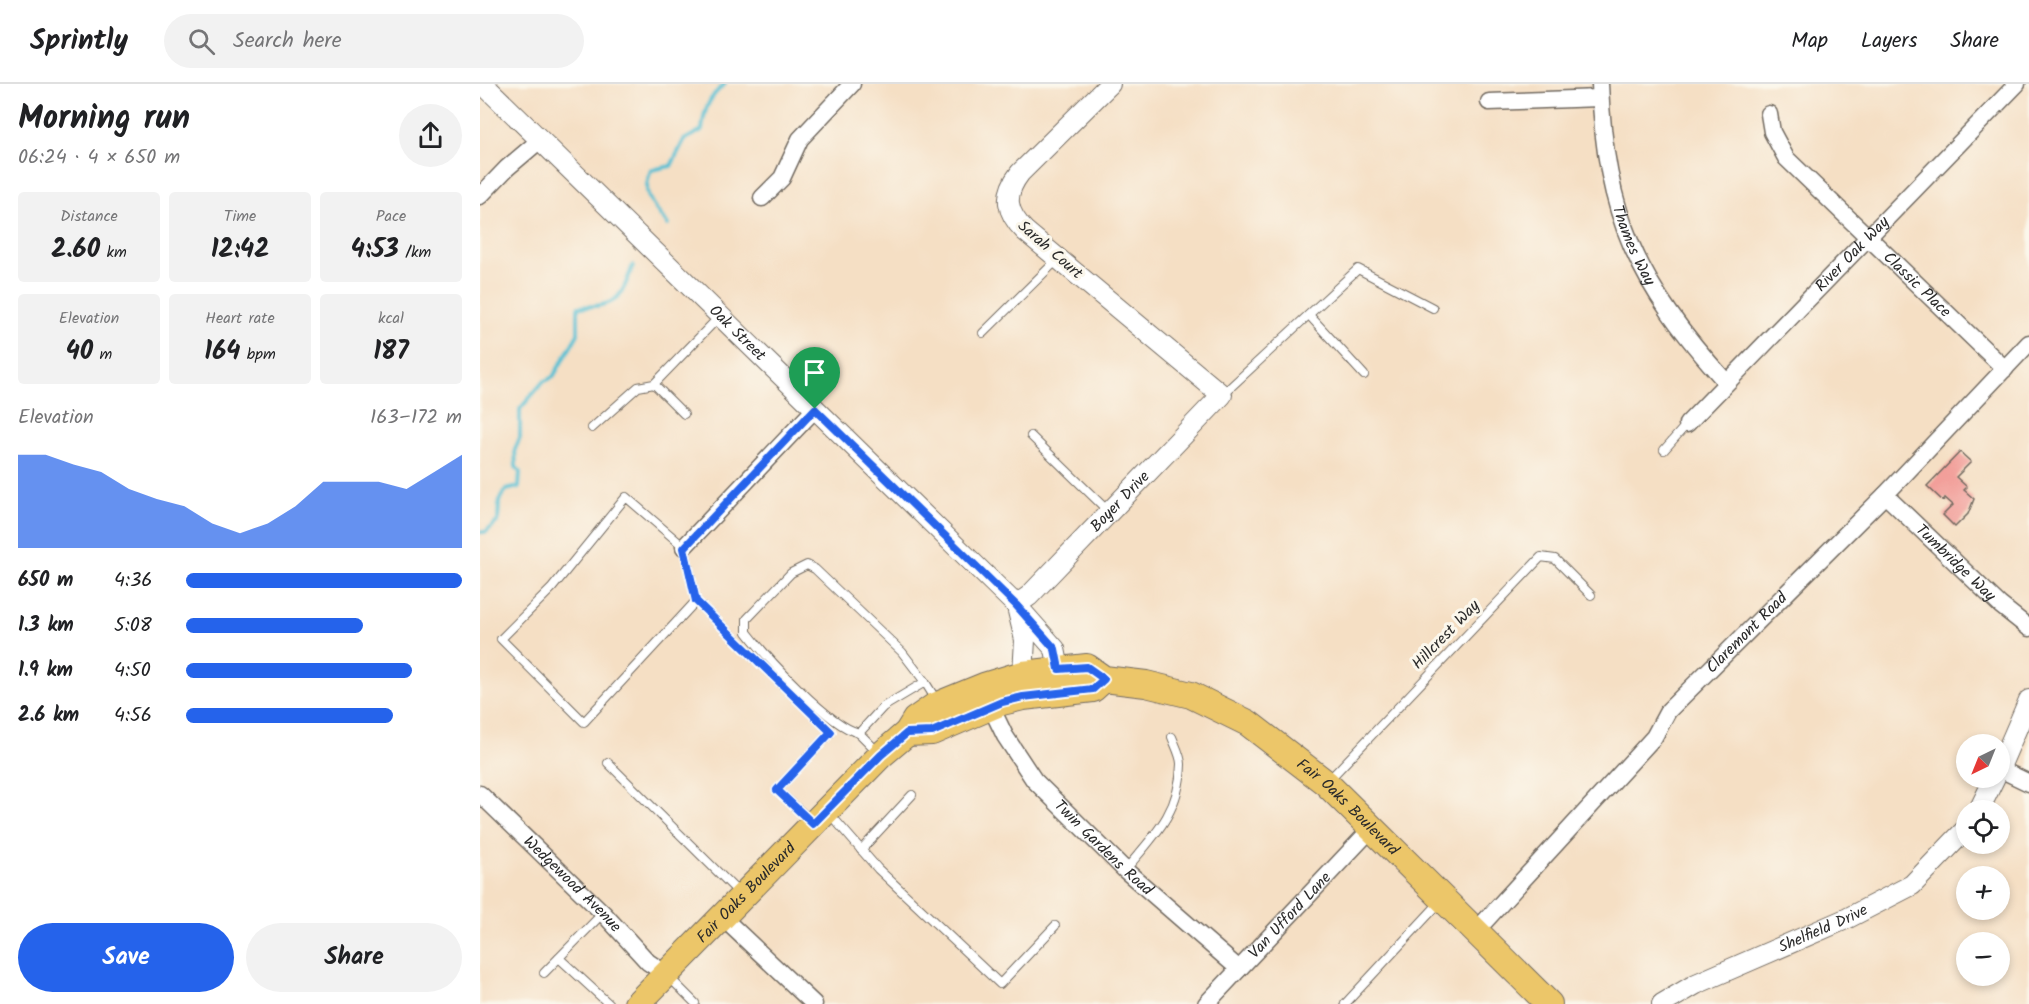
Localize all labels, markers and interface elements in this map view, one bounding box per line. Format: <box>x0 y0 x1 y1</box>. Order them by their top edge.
search box <box>164 14 584 68</box>
text: Sprintly <box>30 19 128 64</box>
text: Search here <box>233 24 342 59</box>
icon: search <box>185 25 218 58</box>
text: Map <box>1791 25 1828 58</box>
text: Layers <box>1861 25 1917 58</box>
text: Share <box>1950 25 1999 58</box>
text: Morning run <box>18 93 190 146</box>
button: share <box>399 104 462 167</box>
text: 06:24 · 4 × 650 m <box>18 142 180 174</box>
street label: Thames Way <box>1605 202 1662 291</box>
text: Distance <box>60 204 118 229</box>
text: Time <box>224 204 256 229</box>
text: Pace <box>376 204 406 229</box>
street label: River Oak Way <box>1809 210 1895 298</box>
street label: Sarah Court <box>1012 214 1089 286</box>
text: 2.60 <box>51 229 100 271</box>
text: 12:42 <box>211 229 269 271</box>
text: 4:53 <box>351 229 399 271</box>
text: km <box>100 240 127 265</box>
text: /km <box>399 240 431 265</box>
street label: Classic Place <box>1877 245 1957 323</box>
street label: Oak Street <box>703 299 773 367</box>
text: Elevation <box>59 306 119 331</box>
text: Heart rate <box>205 306 275 331</box>
text: kcal <box>378 306 404 331</box>
text: 40 <box>66 331 93 373</box>
text: 164 <box>204 331 240 373</box>
text: 187 <box>373 331 409 373</box>
text: m <box>93 342 112 367</box>
text: bpm <box>240 342 276 367</box>
pin <box>789 347 840 409</box>
icon: arrive <box>798 356 831 389</box>
text: Elevation <box>18 402 94 434</box>
text: 163–172 m <box>370 402 462 434</box>
street label: Boyer Drive <box>1084 465 1156 538</box>
street label: Tumbridge Way <box>1910 518 2002 608</box>
text: 650 m <box>18 565 73 597</box>
text: 4:36 <box>114 565 152 597</box>
street label: Claremont Road <box>1700 586 1794 679</box>
street label: Hillcrest Way <box>1406 594 1486 676</box>
text: 1.3 km <box>18 610 74 642</box>
text: 5:08 <box>114 610 152 642</box>
text: 1.9 km <box>18 655 73 687</box>
text: 4:50 <box>114 655 151 687</box>
text: 2.6 km <box>18 700 79 732</box>
text: 4:56 <box>114 700 152 732</box>
north arrow <box>1956 734 2010 788</box>
map controls <box>1956 734 2010 986</box>
street label: Fair Oaks Boulevard <box>1291 752 1406 862</box>
street label: Twin Gardens Road <box>1048 794 1160 902</box>
button: locate <box>1956 800 2010 854</box>
street label: Wedgewood Avenue <box>518 830 627 938</box>
street label: Fair Oaks Boulevard <box>691 835 802 949</box>
street label: Van Ufford Lane <box>1242 866 1337 964</box>
button: + <box>1956 866 2010 920</box>
street label: Shelfield Drive <box>1774 897 1872 959</box>
button: Save <box>18 923 234 992</box>
button: Share <box>246 923 462 992</box>
button: − <box>1956 932 2010 986</box>

